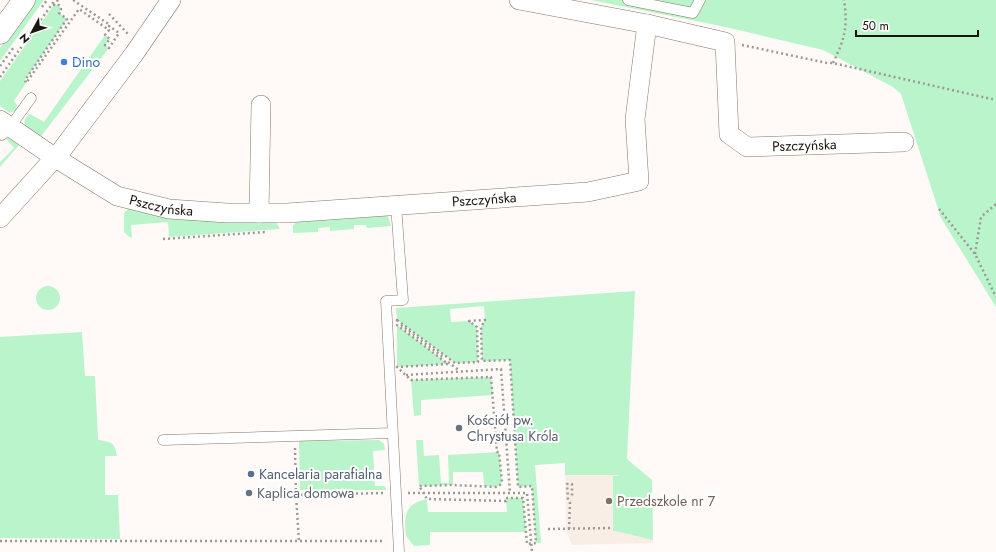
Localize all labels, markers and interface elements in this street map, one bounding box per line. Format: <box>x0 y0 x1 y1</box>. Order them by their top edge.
north arrow <box>12 12 52 52</box>
scale bar <box>856 12 978 38</box>
text: 50 m <box>862 17 889 35</box>
text: N <box>15 30 33 47</box>
place label: Dino <box>72 52 101 72</box>
marker: Dino <box>59 57 69 67</box>
street label: Pszczyńska <box>772 134 837 156</box>
street label: Pszczyńska <box>451 187 517 211</box>
street label: Pszczyńska <box>127 189 194 221</box>
place label: Kościół pw. Chrystusa Króla <box>467 410 558 446</box>
marker: Kościół pw. Chrystusa Króla <box>454 423 464 433</box>
place label: Kancelaria parafialna <box>259 464 382 484</box>
marker: Kancelaria parafialna <box>246 469 256 479</box>
place label: Kaplica domowa <box>257 483 354 503</box>
marker: Kaplica domowa <box>244 488 254 498</box>
place label: Przedszkole nr 7 <box>617 491 716 511</box>
marker: Przedszkole nr 7 <box>604 496 614 506</box>

